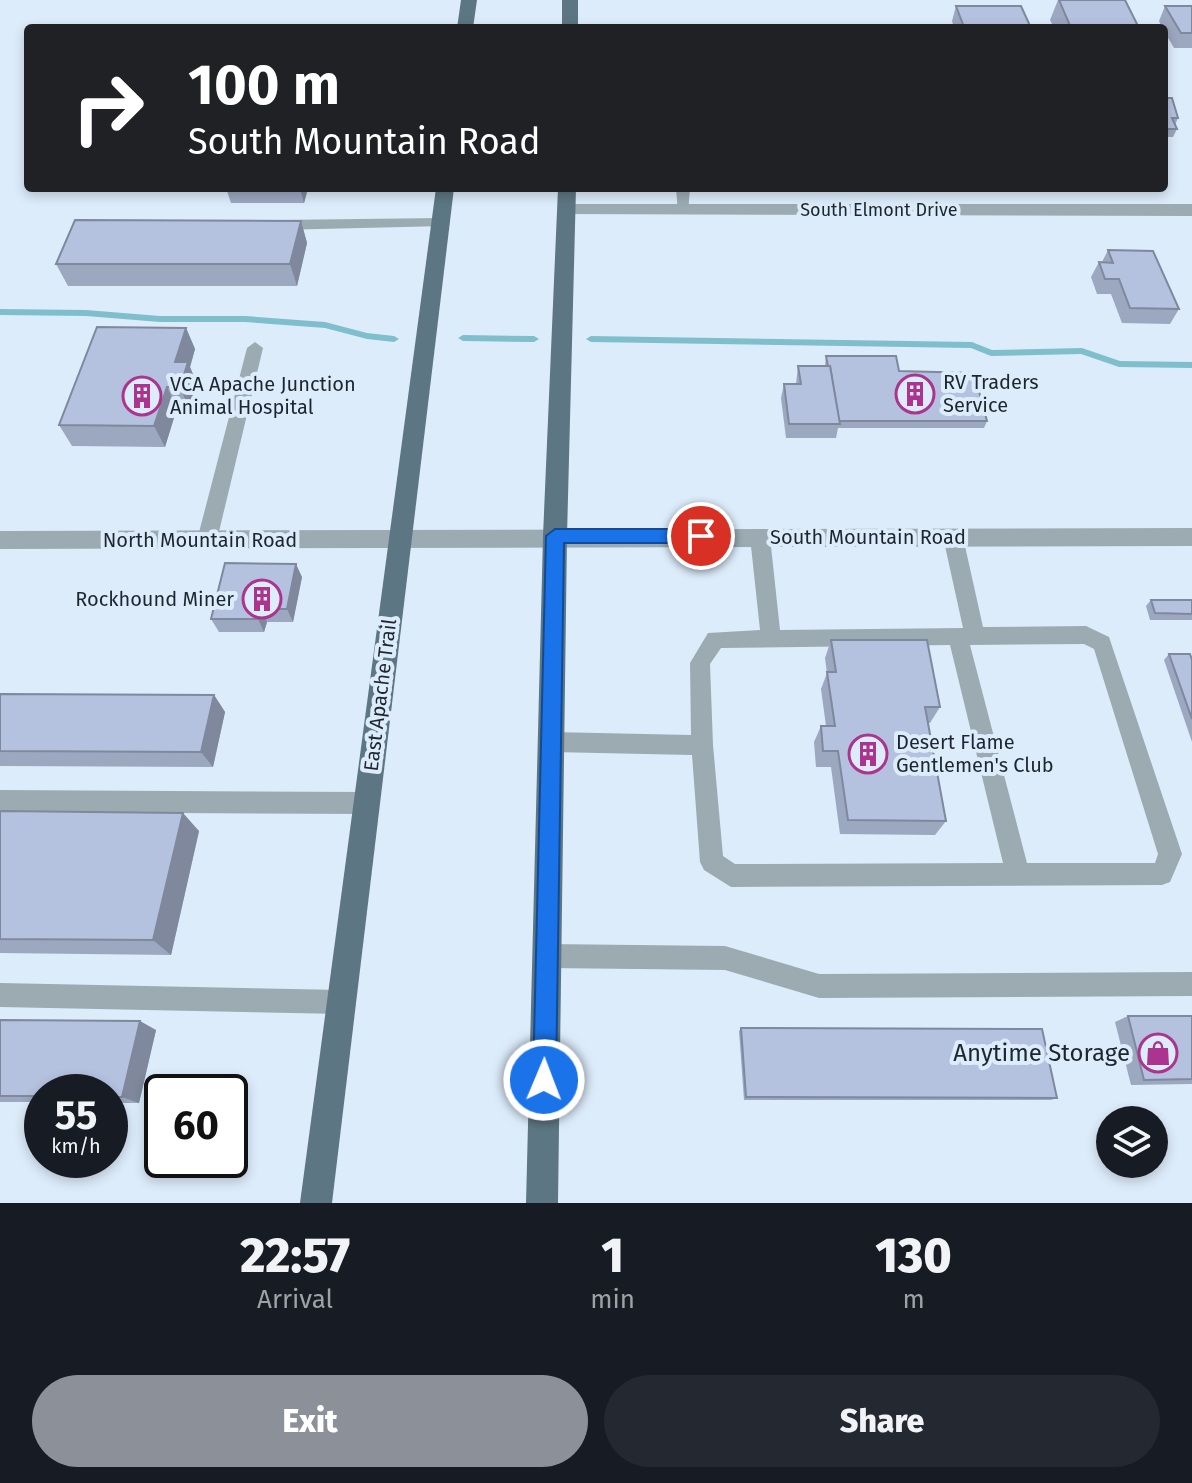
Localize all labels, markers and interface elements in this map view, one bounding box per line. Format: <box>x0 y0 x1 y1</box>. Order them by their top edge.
text: 100 m <box>188 52 340 119</box>
icon: right <box>56 56 160 160</box>
text: South Mountain Road <box>188 120 540 164</box>
street label: South Elmont Drive <box>800 199 958 221</box>
place label: RV Traders Service <box>943 370 1039 417</box>
place label: VCA Apache Junction Animal Hospital <box>170 372 356 419</box>
building icon: RV Traders Service <box>894 373 936 415</box>
building icon: VCA Apache Junction Animal Hospital <box>121 375 163 417</box>
pin <box>667 502 735 570</box>
icon: arrive <box>679 514 723 558</box>
street label: South Mountain Road <box>770 525 966 549</box>
street label: North Mountain Road <box>103 528 297 552</box>
building icon: Rockhound Miner <box>241 578 283 620</box>
place label: Rockhound Miner <box>75 587 234 611</box>
street label: East Apache Trail <box>359 617 401 773</box>
place label: Desert Flame Gentlemen's Club <box>896 730 1054 777</box>
building icon: Desert Flame Gentlemen's Club <box>847 733 889 775</box>
shop icon: Anytime Storage <box>1137 1032 1179 1074</box>
position arrow <box>502 1038 586 1122</box>
place label: Anytime Storage <box>953 1039 1130 1067</box>
speed limit sign: 60 <box>144 1074 248 1178</box>
text: 55 <box>55 1092 97 1140</box>
map controls <box>1096 1106 1168 1178</box>
button: layers <box>1096 1106 1168 1178</box>
text: km/h <box>51 1134 101 1158</box>
text: 22:57 <box>240 1227 350 1285</box>
text: 1 <box>601 1227 624 1285</box>
text: 130 <box>875 1227 952 1285</box>
text: Arrival <box>257 1284 333 1315</box>
text: min <box>590 1284 635 1315</box>
text: m <box>902 1284 925 1315</box>
button: Exit <box>32 1375 588 1467</box>
button: Share <box>604 1375 1160 1467</box>

